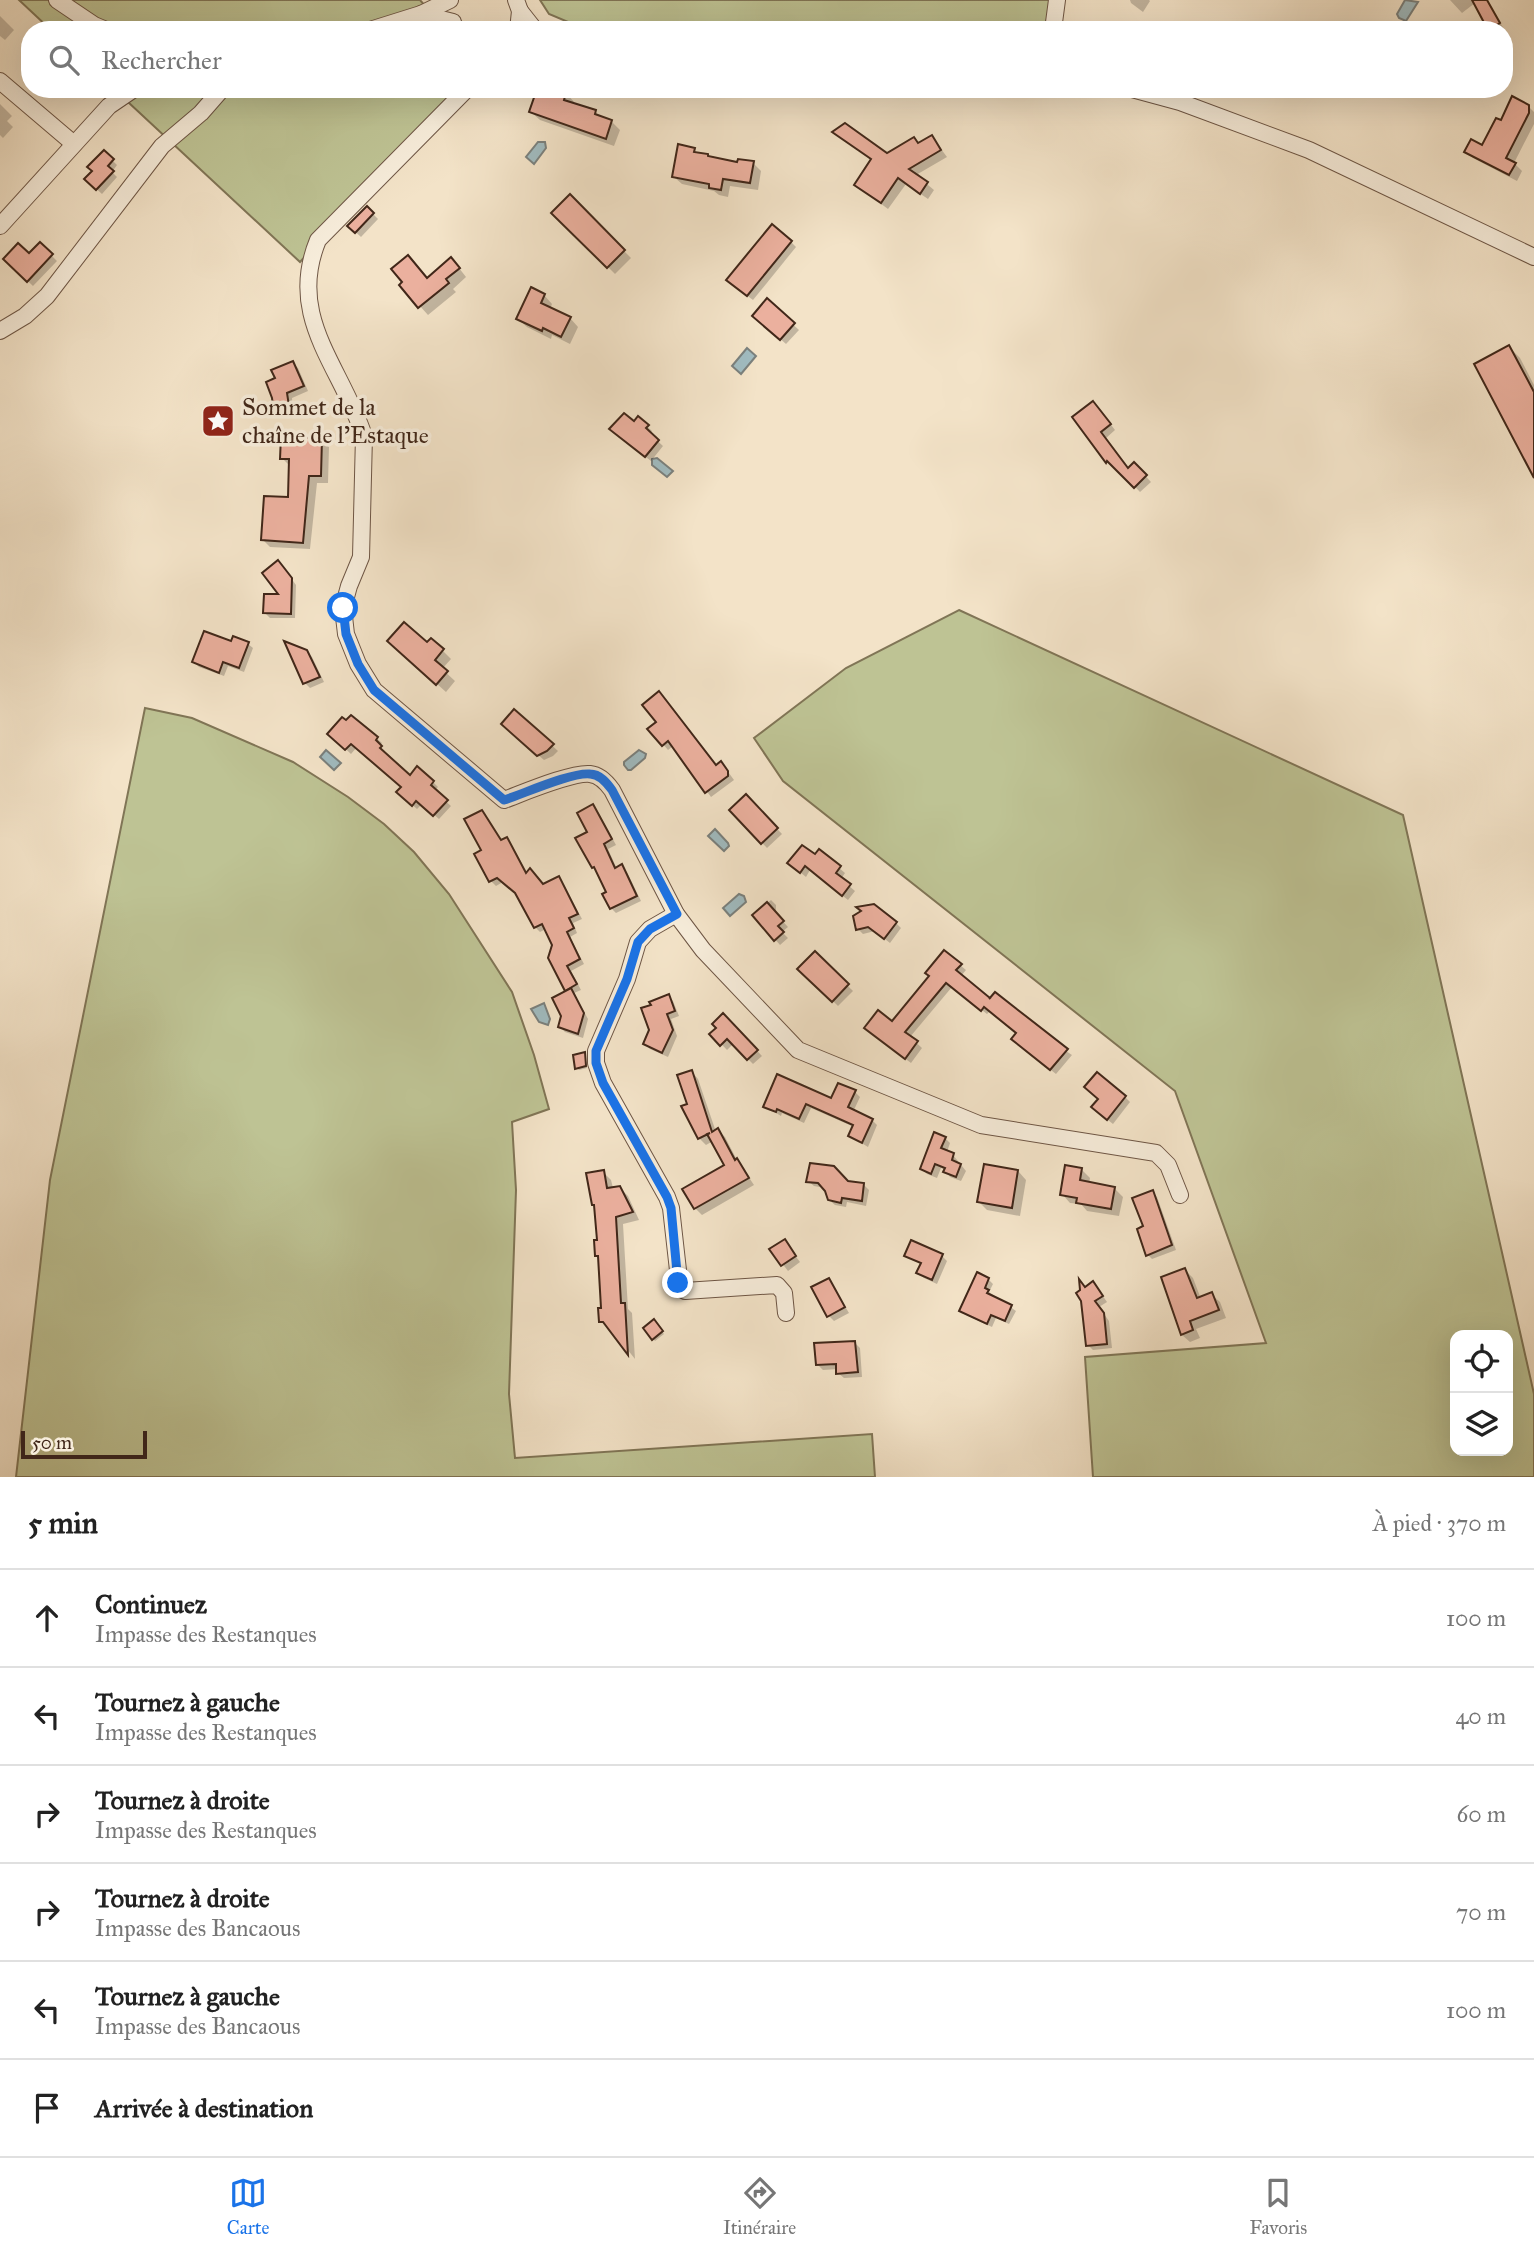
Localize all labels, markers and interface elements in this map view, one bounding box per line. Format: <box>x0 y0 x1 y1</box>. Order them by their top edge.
search box <box>21 21 1513 98</box>
icon: search <box>45 41 83 79</box>
text: Rechercher <box>101 44 222 76</box>
place label: Sommet de la chaîne de l'Estaque <box>242 392 429 450</box>
place icon: Sommet de la chaîne de l'Estaque <box>199 402 237 440</box>
route start <box>327 592 358 623</box>
route end <box>662 1267 693 1298</box>
map controls <box>1450 1330 1513 1456</box>
button: locate <box>1450 1330 1513 1393</box>
button: layers <box>1450 1393 1513 1456</box>
scale bar <box>21 1428 147 1460</box>
text: 50 m <box>32 1431 72 1454</box>
text: 5 min <box>28 1505 98 1541</box>
text: À pied · 370 m <box>1373 1509 1506 1537</box>
text: Continuez <box>95 1588 207 1620</box>
icon: ahead <box>28 1599 66 1637</box>
text: 100 m <box>1446 1604 1506 1632</box>
text: Impasse des Restanques <box>95 1620 317 1648</box>
text: Tournez à gauche <box>95 1686 280 1718</box>
icon: left <box>28 1697 66 1735</box>
text: 40 m <box>1456 1702 1506 1730</box>
text: Impasse des Restanques <box>95 1718 317 1746</box>
text: Tournez à droite <box>95 1784 270 1816</box>
icon: right <box>28 1795 66 1833</box>
text: 60 m <box>1457 1800 1506 1828</box>
text: Impasse des Restanques <box>95 1816 317 1844</box>
text: Tournez à droite <box>95 1882 270 1914</box>
icon: right <box>28 1893 66 1931</box>
text: 70 m <box>1456 1898 1506 1926</box>
text: Impasse des Bancaous <box>95 1914 300 1942</box>
text: Tournez à gauche <box>95 1980 280 2012</box>
icon: left <box>28 1991 66 2029</box>
text: 100 m <box>1446 1996 1506 2024</box>
text: Impasse des Bancaous <box>95 2012 300 2040</box>
icon: arrive <box>28 2089 66 2127</box>
text: Arrivée à destination <box>95 2092 313 2124</box>
tab: Carte <box>227 2174 269 2239</box>
tab: Itinéraire <box>723 2174 796 2239</box>
tab: Favoris <box>1250 2174 1307 2239</box>

